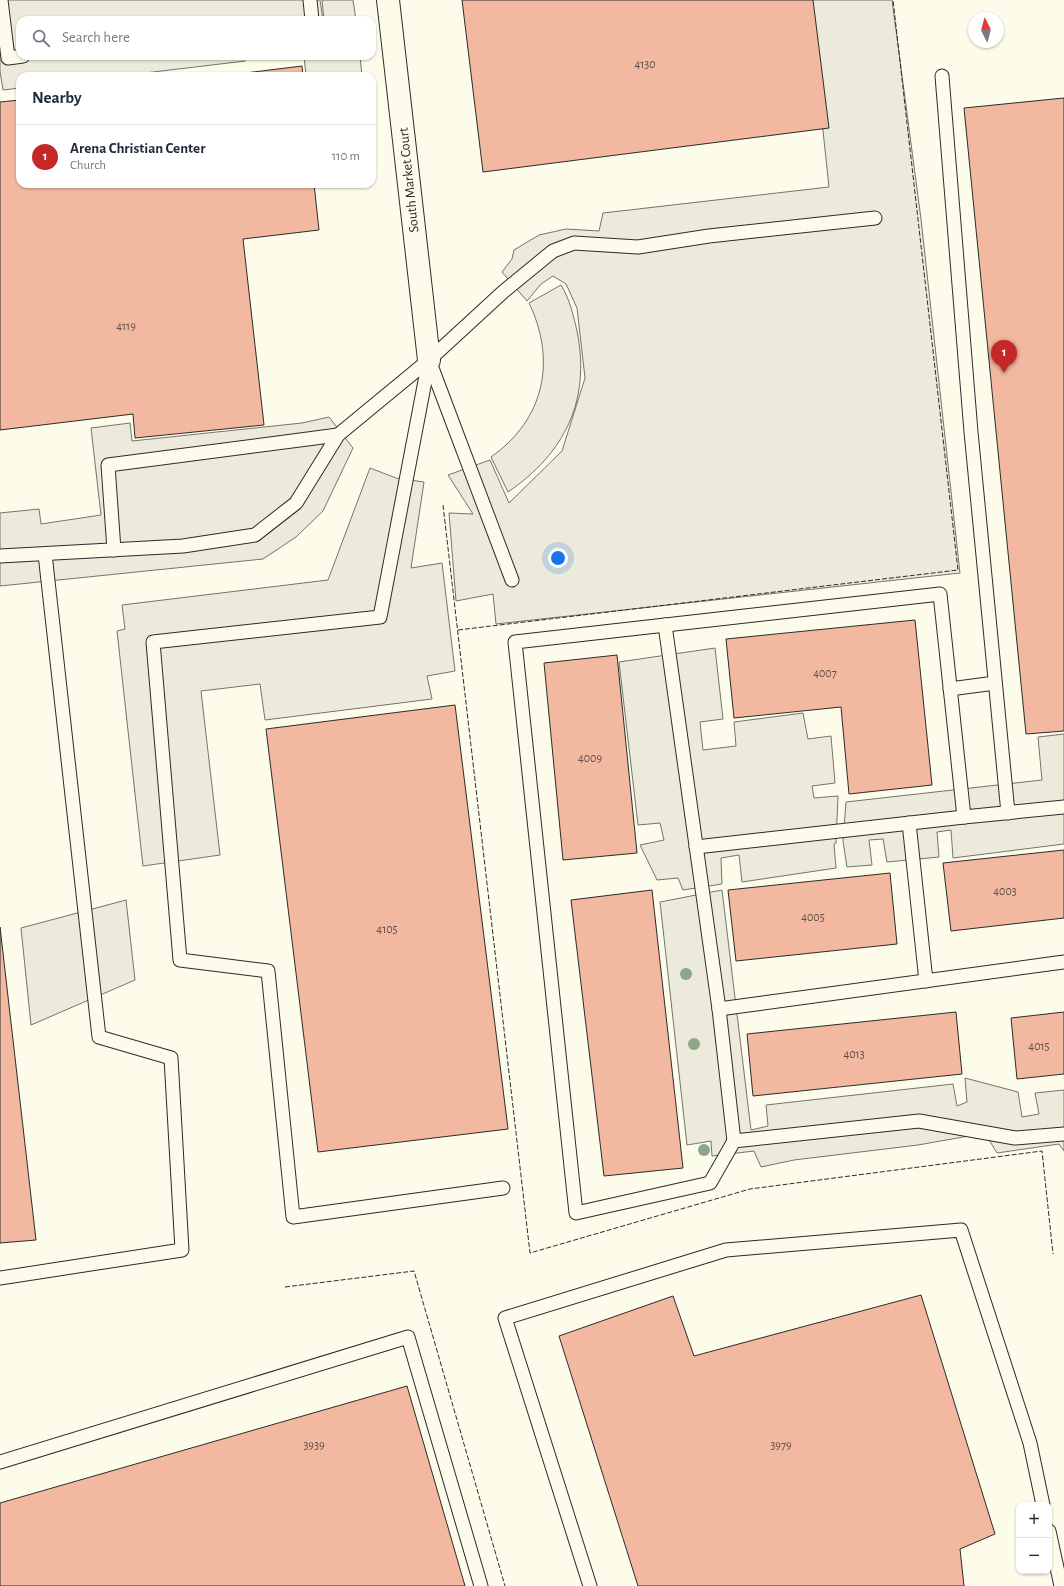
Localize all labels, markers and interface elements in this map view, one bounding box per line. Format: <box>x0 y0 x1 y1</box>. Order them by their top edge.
north arrow <box>968 12 1004 48</box>
search box <box>16 16 376 60</box>
icon: search <box>30 27 52 49</box>
text: Search here <box>62 30 130 45</box>
house number: 4130 <box>634 58 656 70</box>
text: Nearby <box>32 89 82 106</box>
street label: South Market Court <box>396 126 421 233</box>
text: Arena Christian Center <box>70 141 205 156</box>
text: 1 <box>43 150 47 163</box>
text: 110 m <box>332 150 360 163</box>
text: Church <box>70 159 106 172</box>
house number: 4119 <box>116 320 136 332</box>
pin: 1 <box>991 340 1017 373</box>
your location <box>548 548 568 568</box>
house number: 4007 <box>813 667 837 679</box>
house number: 4009 <box>578 752 602 764</box>
house number: 4003 <box>993 885 1017 897</box>
house number: 4005 <box>801 911 825 923</box>
house number: 4105 <box>376 923 398 935</box>
house number: 4015 <box>1028 1040 1050 1052</box>
house number: 4013 <box>843 1048 865 1060</box>
house number: 3939 <box>303 1439 325 1451</box>
house number: 3979 <box>770 1439 792 1451</box>
map controls <box>1016 1502 1052 1574</box>
button: + <box>1016 1502 1052 1538</box>
button: − <box>1016 1538 1052 1574</box>

